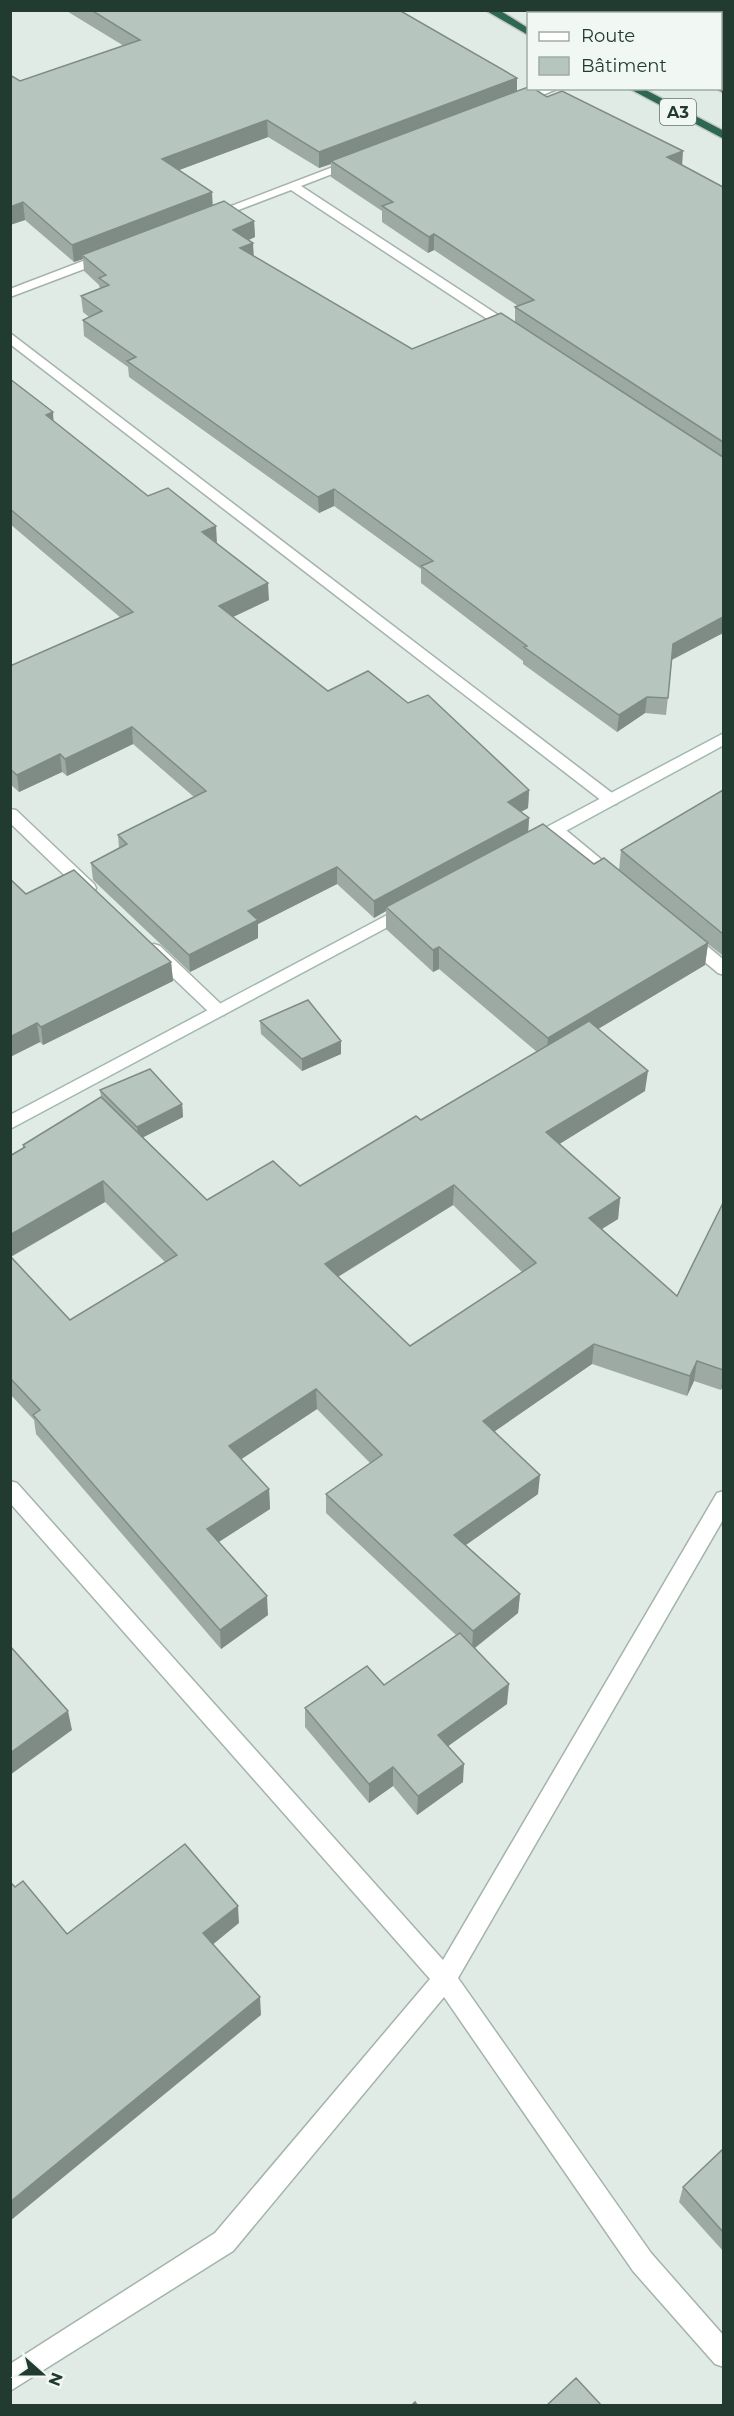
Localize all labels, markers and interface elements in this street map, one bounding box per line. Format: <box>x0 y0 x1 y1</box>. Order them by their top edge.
legend <box>527 12 722 90</box>
text: Route <box>581 25 635 47</box>
text: Bâtiment <box>581 55 667 77</box>
road number: A3 <box>660 99 696 125</box>
north arrow <box>12 2344 72 2404</box>
text: N <box>44 2370 67 2389</box>

